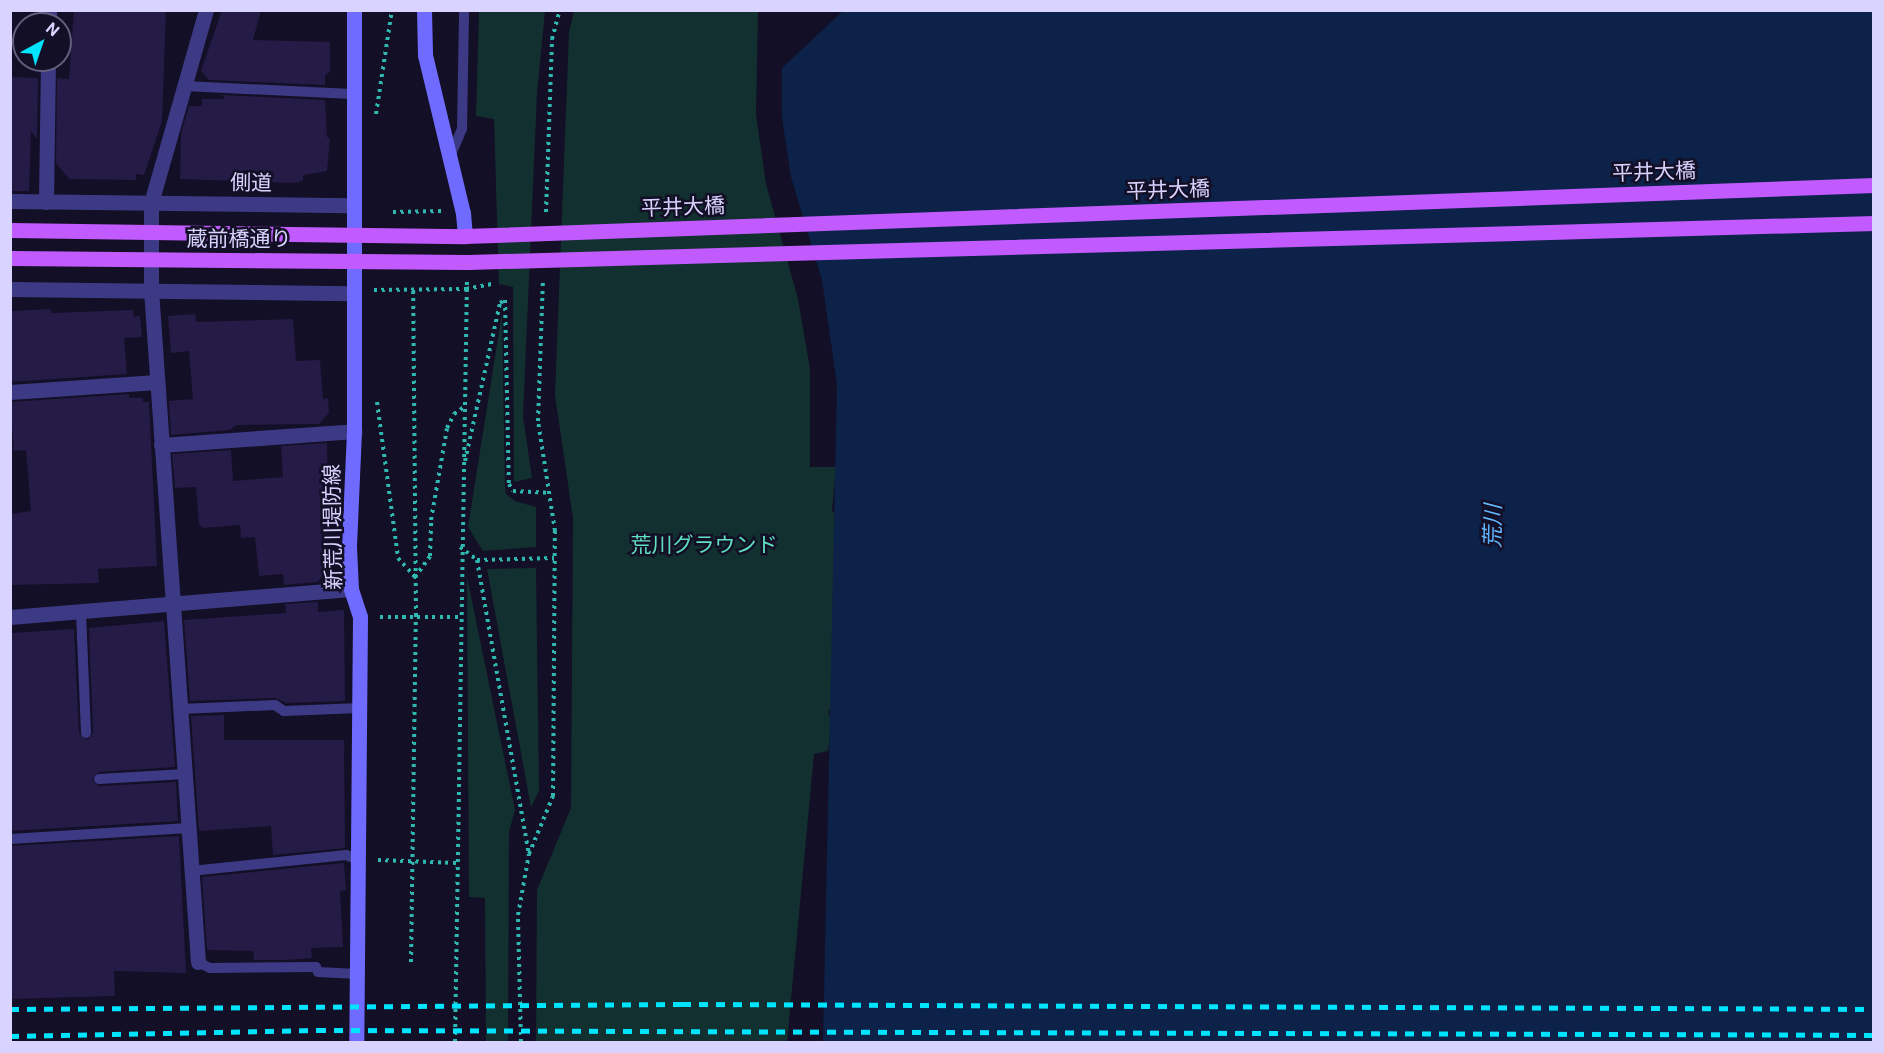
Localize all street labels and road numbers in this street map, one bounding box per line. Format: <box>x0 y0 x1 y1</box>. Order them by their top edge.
street label: 平井大橋 <box>1612 158 1696 186</box>
street label: 側道 <box>230 170 272 196</box>
street label: 平井大橋 <box>1126 176 1210 204</box>
street label: 平井大橋 <box>641 193 725 221</box>
street label: 蔵前橋通り <box>187 226 291 252</box>
street label: 新荒川堤防線 <box>319 464 347 590</box>

